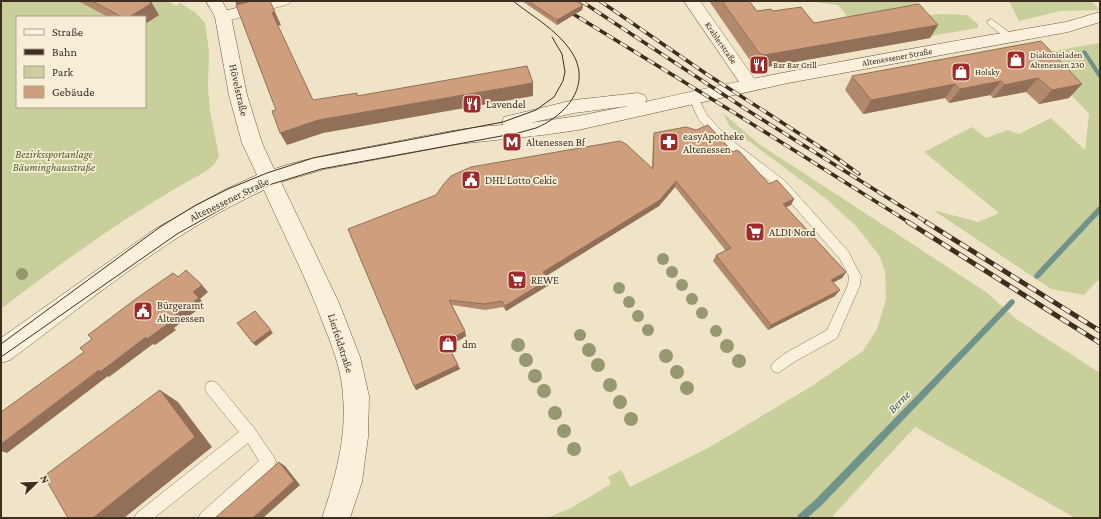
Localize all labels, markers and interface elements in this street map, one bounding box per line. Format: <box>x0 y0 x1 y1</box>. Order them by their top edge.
legend <box>16 16 146 108</box>
street label: Krablerstraße <box>703 20 739 66</box>
text: Straße <box>52 25 83 39</box>
text: Bahn <box>52 45 78 59</box>
street label: Altenessener Straße <box>861 46 933 68</box>
shop icon: Diakonieladen Altenessen 230 <box>1005 49 1027 71</box>
place label: Diakonieladen Altenessen 230 <box>1030 50 1084 70</box>
restaurant icon: Bar Bar Grill <box>748 54 770 76</box>
place label: Bar Bar Grill <box>773 60 818 70</box>
shop icon: Holsky <box>950 61 972 83</box>
street label: Hövelstraße <box>227 63 251 117</box>
text: Park <box>52 65 74 79</box>
place label: Holsky <box>975 67 1000 77</box>
text: Gebäude <box>52 85 94 99</box>
restaurant icon: Lavendel <box>461 93 483 115</box>
place label: Lavendel <box>486 98 526 110</box>
place label: easyApotheke Altenessen <box>683 130 744 155</box>
metro station icon: Altenessen Bf <box>501 131 523 153</box>
pharmacy icon: easyApotheke Altenessen <box>658 131 680 153</box>
place label: Altenessen Bf <box>526 136 586 148</box>
park label: Bezirkssportanlage Bäuminghausstraße <box>13 148 96 174</box>
public building icon: DHL Lotto Cekic <box>460 169 482 191</box>
street label: Altenessener Straße <box>187 174 271 223</box>
place label: DHL Lotto Cekic <box>485 174 557 186</box>
supermarket icon: ALDI Nord <box>744 221 766 243</box>
place label: ALDI Nord <box>769 226 816 238</box>
supermarket icon: REWE <box>506 269 528 291</box>
place label: REWE <box>531 274 559 286</box>
place label: Bürgeramt Altenessen <box>157 299 205 324</box>
public building icon: Bürgeramt Altenessen <box>132 300 154 322</box>
street label: Lierfeldstraße <box>326 312 356 374</box>
shop icon: dm <box>437 333 459 355</box>
place label: dm <box>462 338 477 350</box>
water label: Berne <box>885 387 913 416</box>
north arrow <box>16 463 56 503</box>
text: N <box>38 473 52 485</box>

